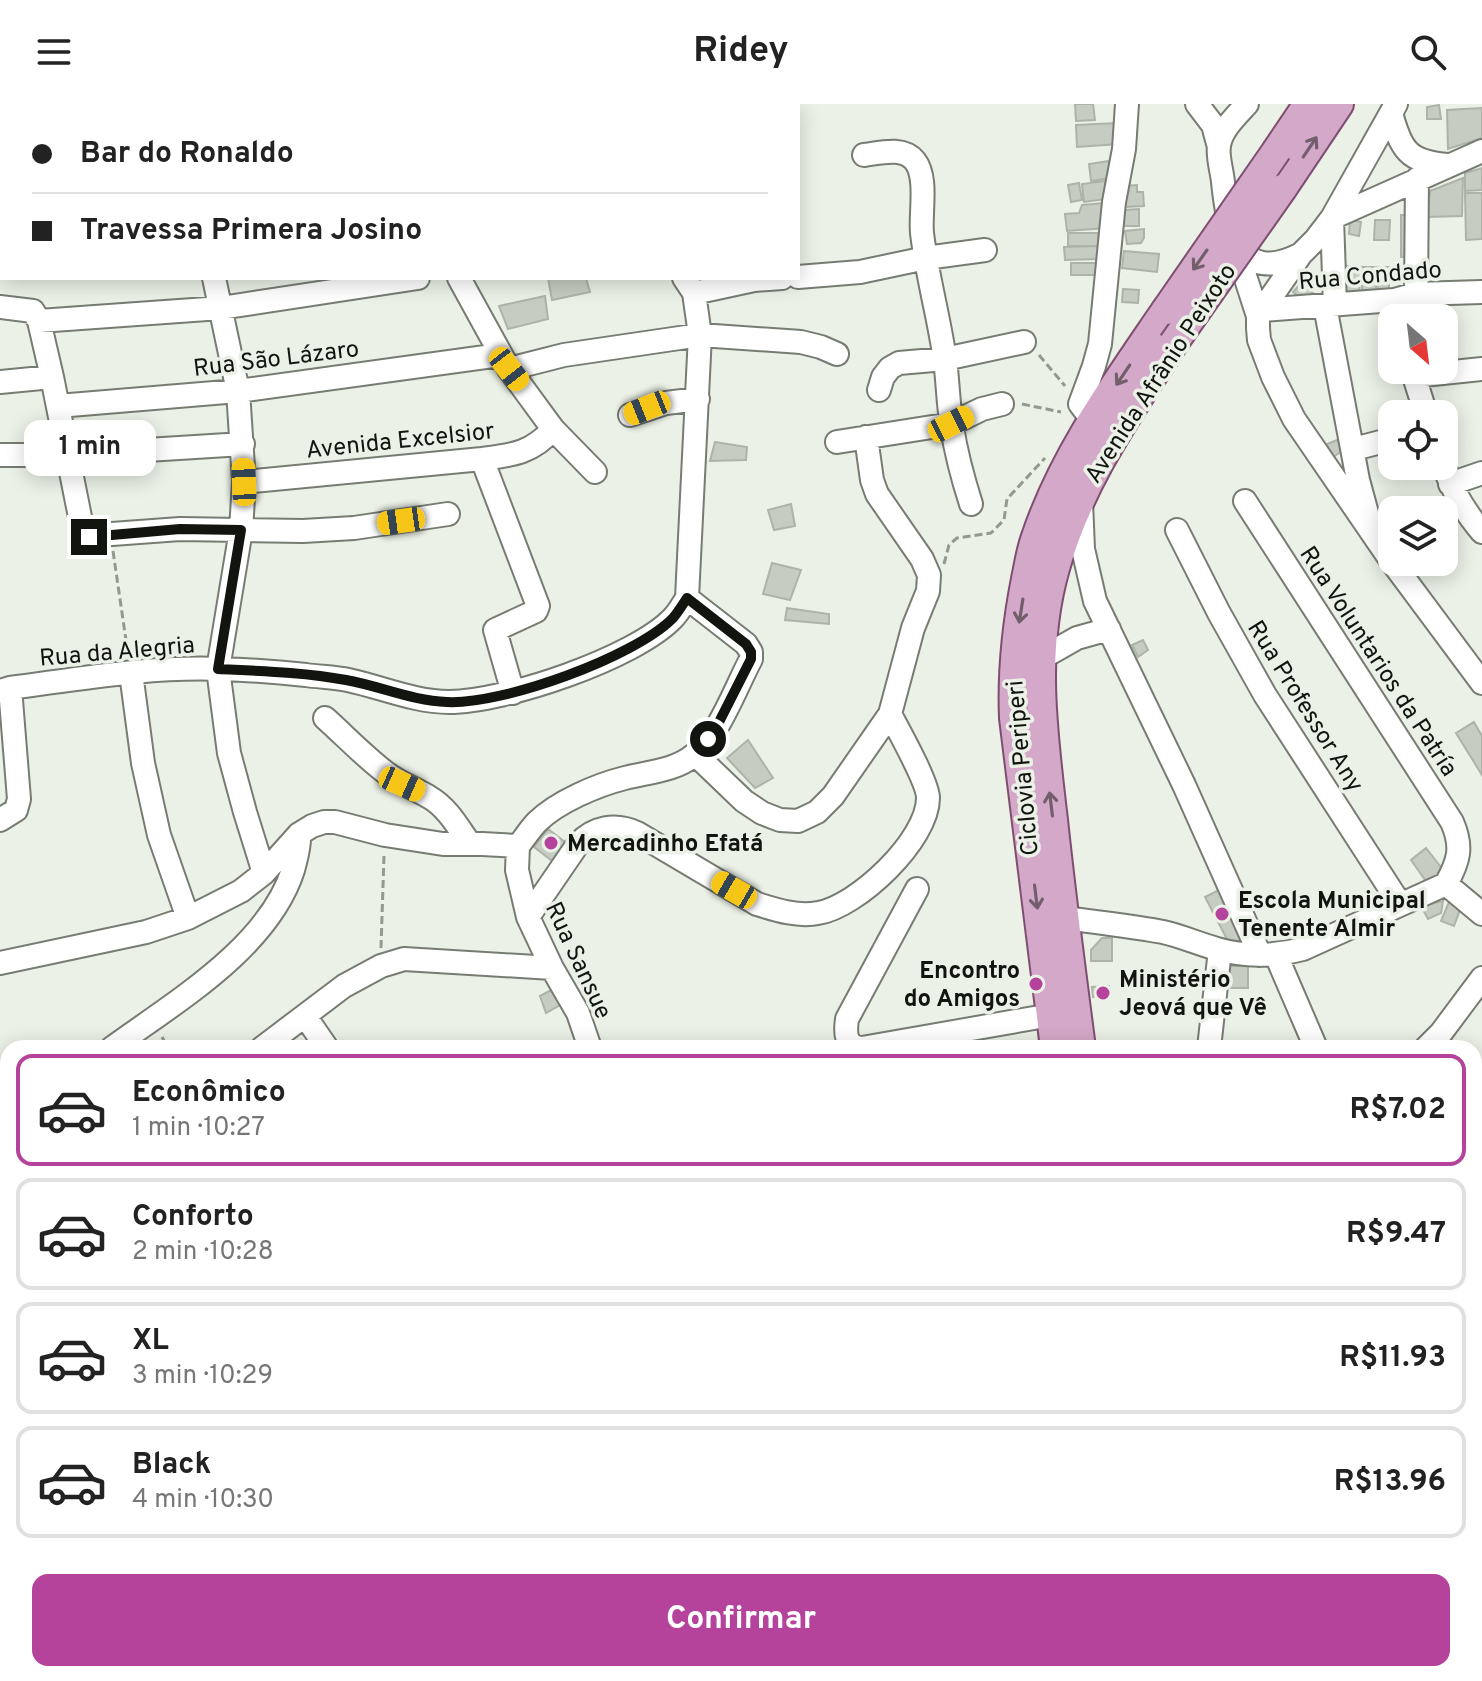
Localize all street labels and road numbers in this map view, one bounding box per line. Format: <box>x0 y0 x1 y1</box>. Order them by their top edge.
street label: Rua Condado <box>1297 256 1443 298</box>
street label: Avenida Afrânio Peixoto <box>1079 258 1244 490</box>
street label: Rua São Lázaro <box>192 335 361 385</box>
street label: Avenida Excelsior <box>305 417 496 467</box>
street label: Rua Voluntarios da Patría <box>1292 541 1463 783</box>
street label: Rua Professor Any <box>1239 616 1369 798</box>
street label: Rua da Alegria <box>38 631 196 675</box>
street label: Ciclovia Periperi <box>1001 679 1047 857</box>
street label: Rua Sansue <box>537 898 617 1024</box>

